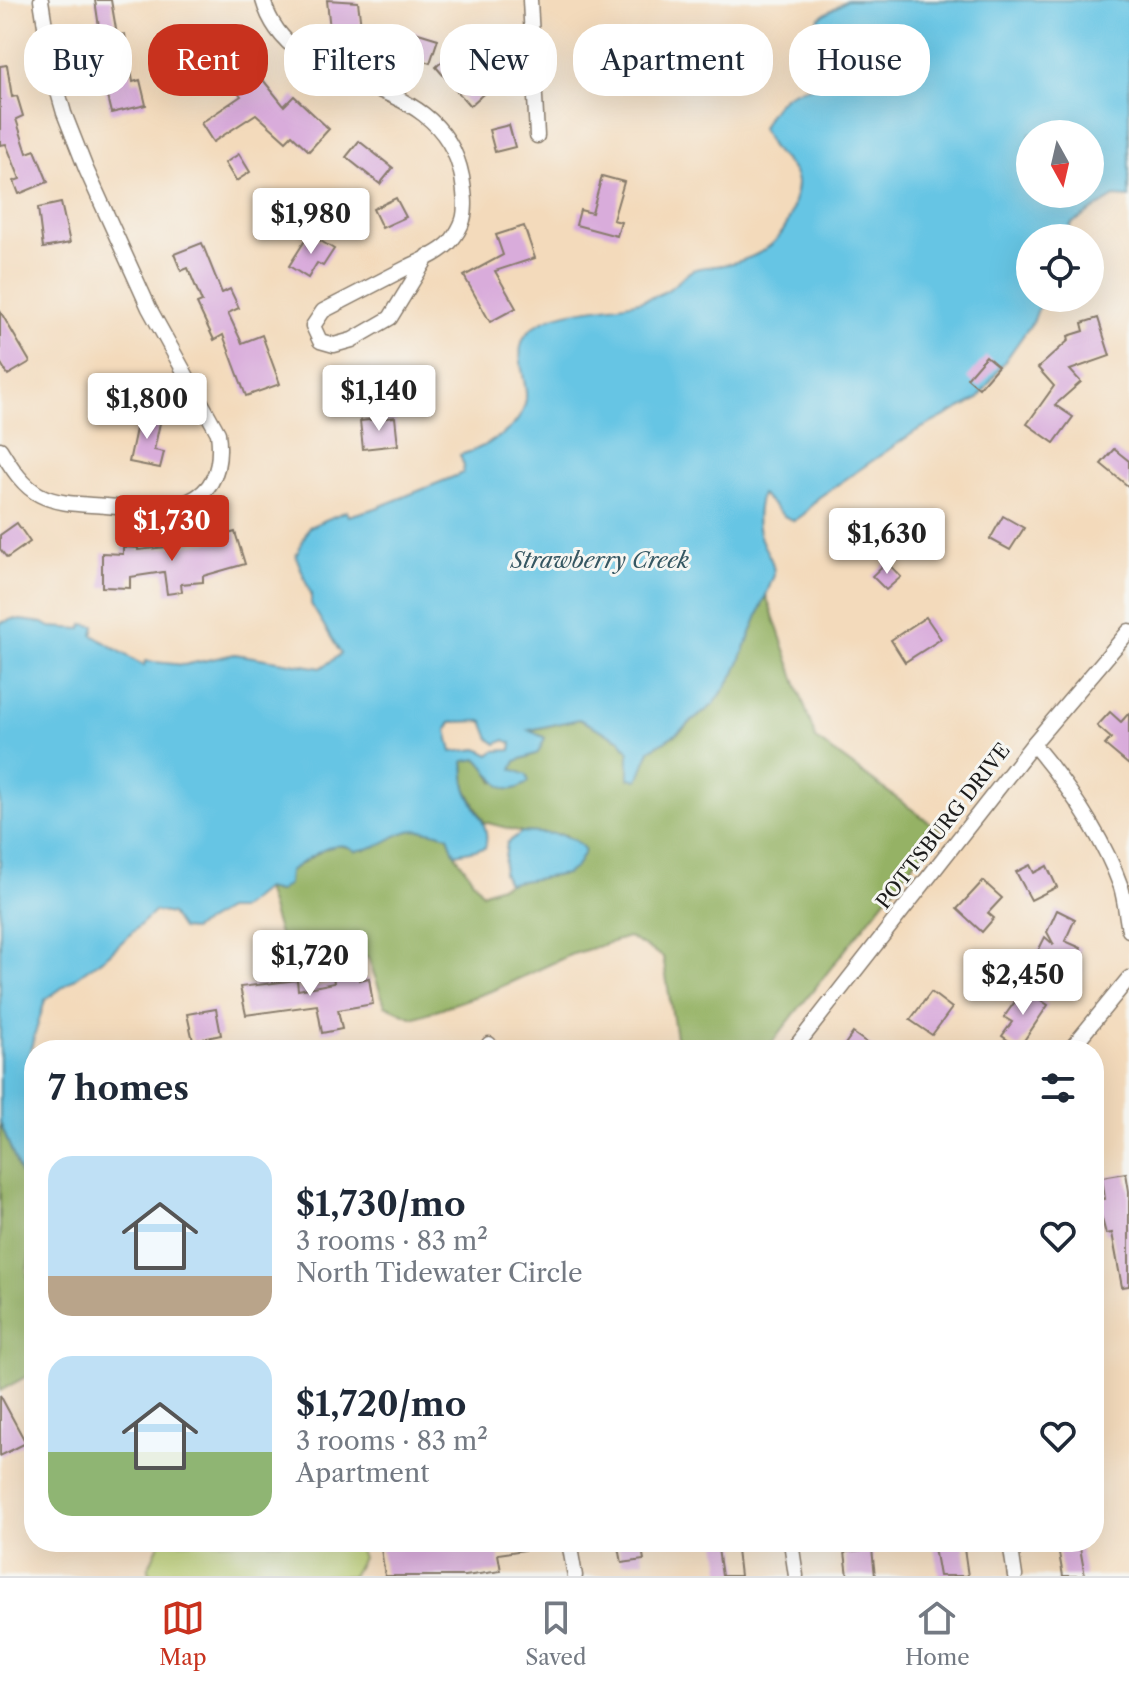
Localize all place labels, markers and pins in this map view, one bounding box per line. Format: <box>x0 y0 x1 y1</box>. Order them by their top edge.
pin: $1,980 <box>246 188 376 256</box>
pin: $1,140 <box>314 365 444 433</box>
pin: $1,800 <box>82 373 212 441</box>
pin: $1,730 <box>107 495 237 563</box>
pin: $1,630 <box>822 508 952 576</box>
pin: $1,720 <box>245 930 375 998</box>
pin: $2,450 <box>958 949 1088 1017</box>

